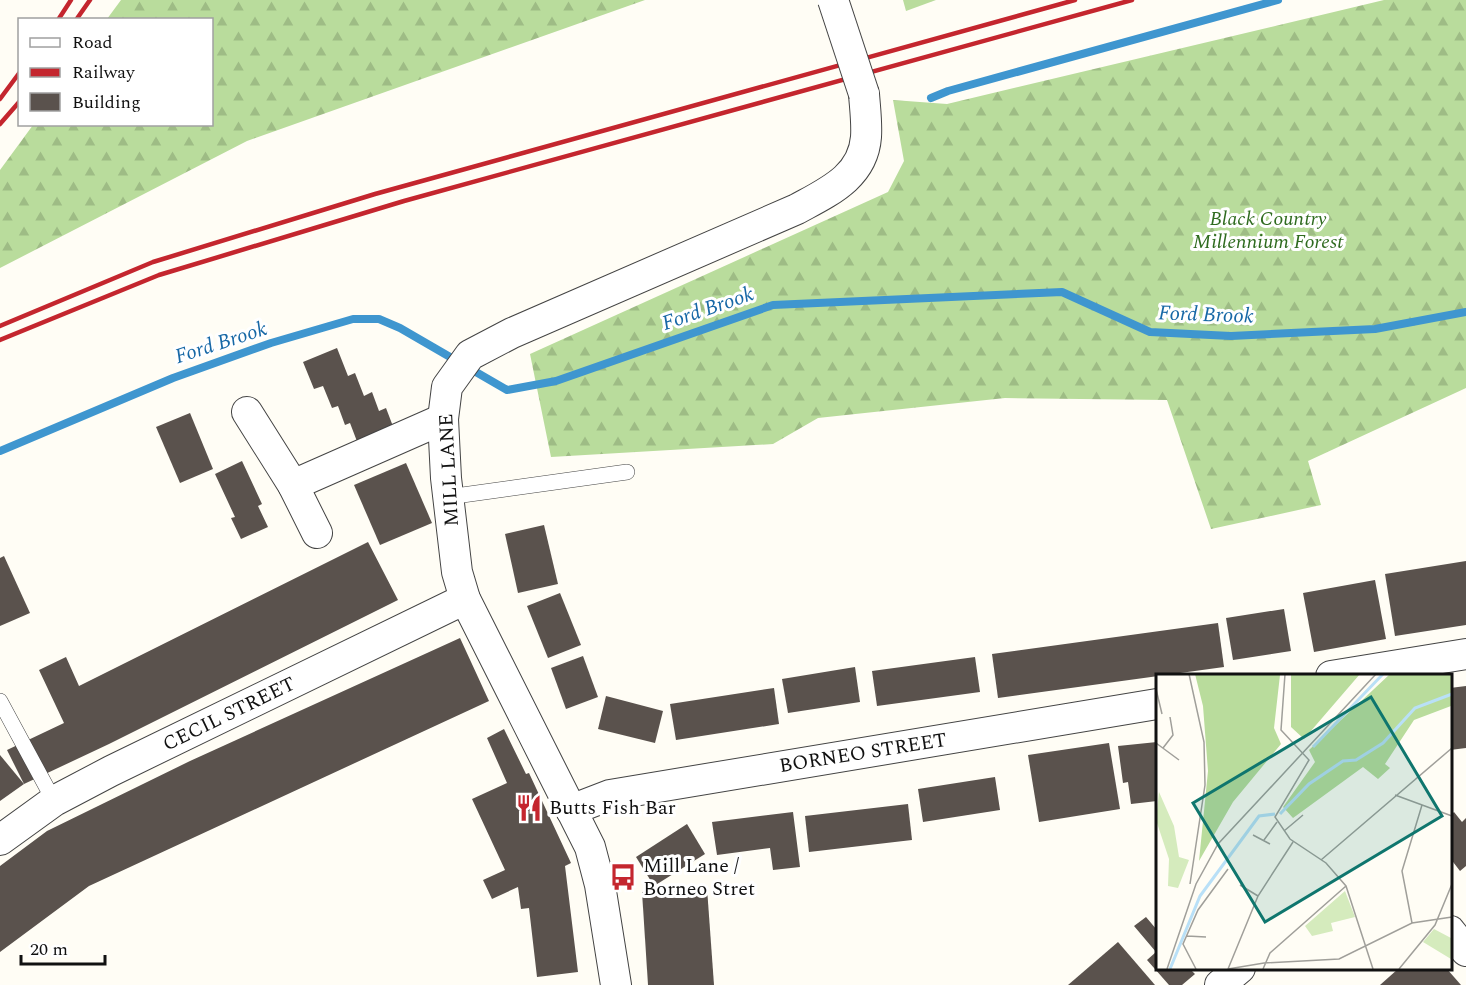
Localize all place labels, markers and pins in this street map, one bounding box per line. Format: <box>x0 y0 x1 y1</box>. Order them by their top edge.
restaurant icon: Butts Fish Bar <box>514 793 544 823</box>
place label: Butts Fish Bar <box>549 793 676 823</box>
place label: Mill Lane / Borneo Stret <box>643 851 755 904</box>
bus stop icon: Mill Lane / Borneo Stret <box>608 862 638 892</box>

